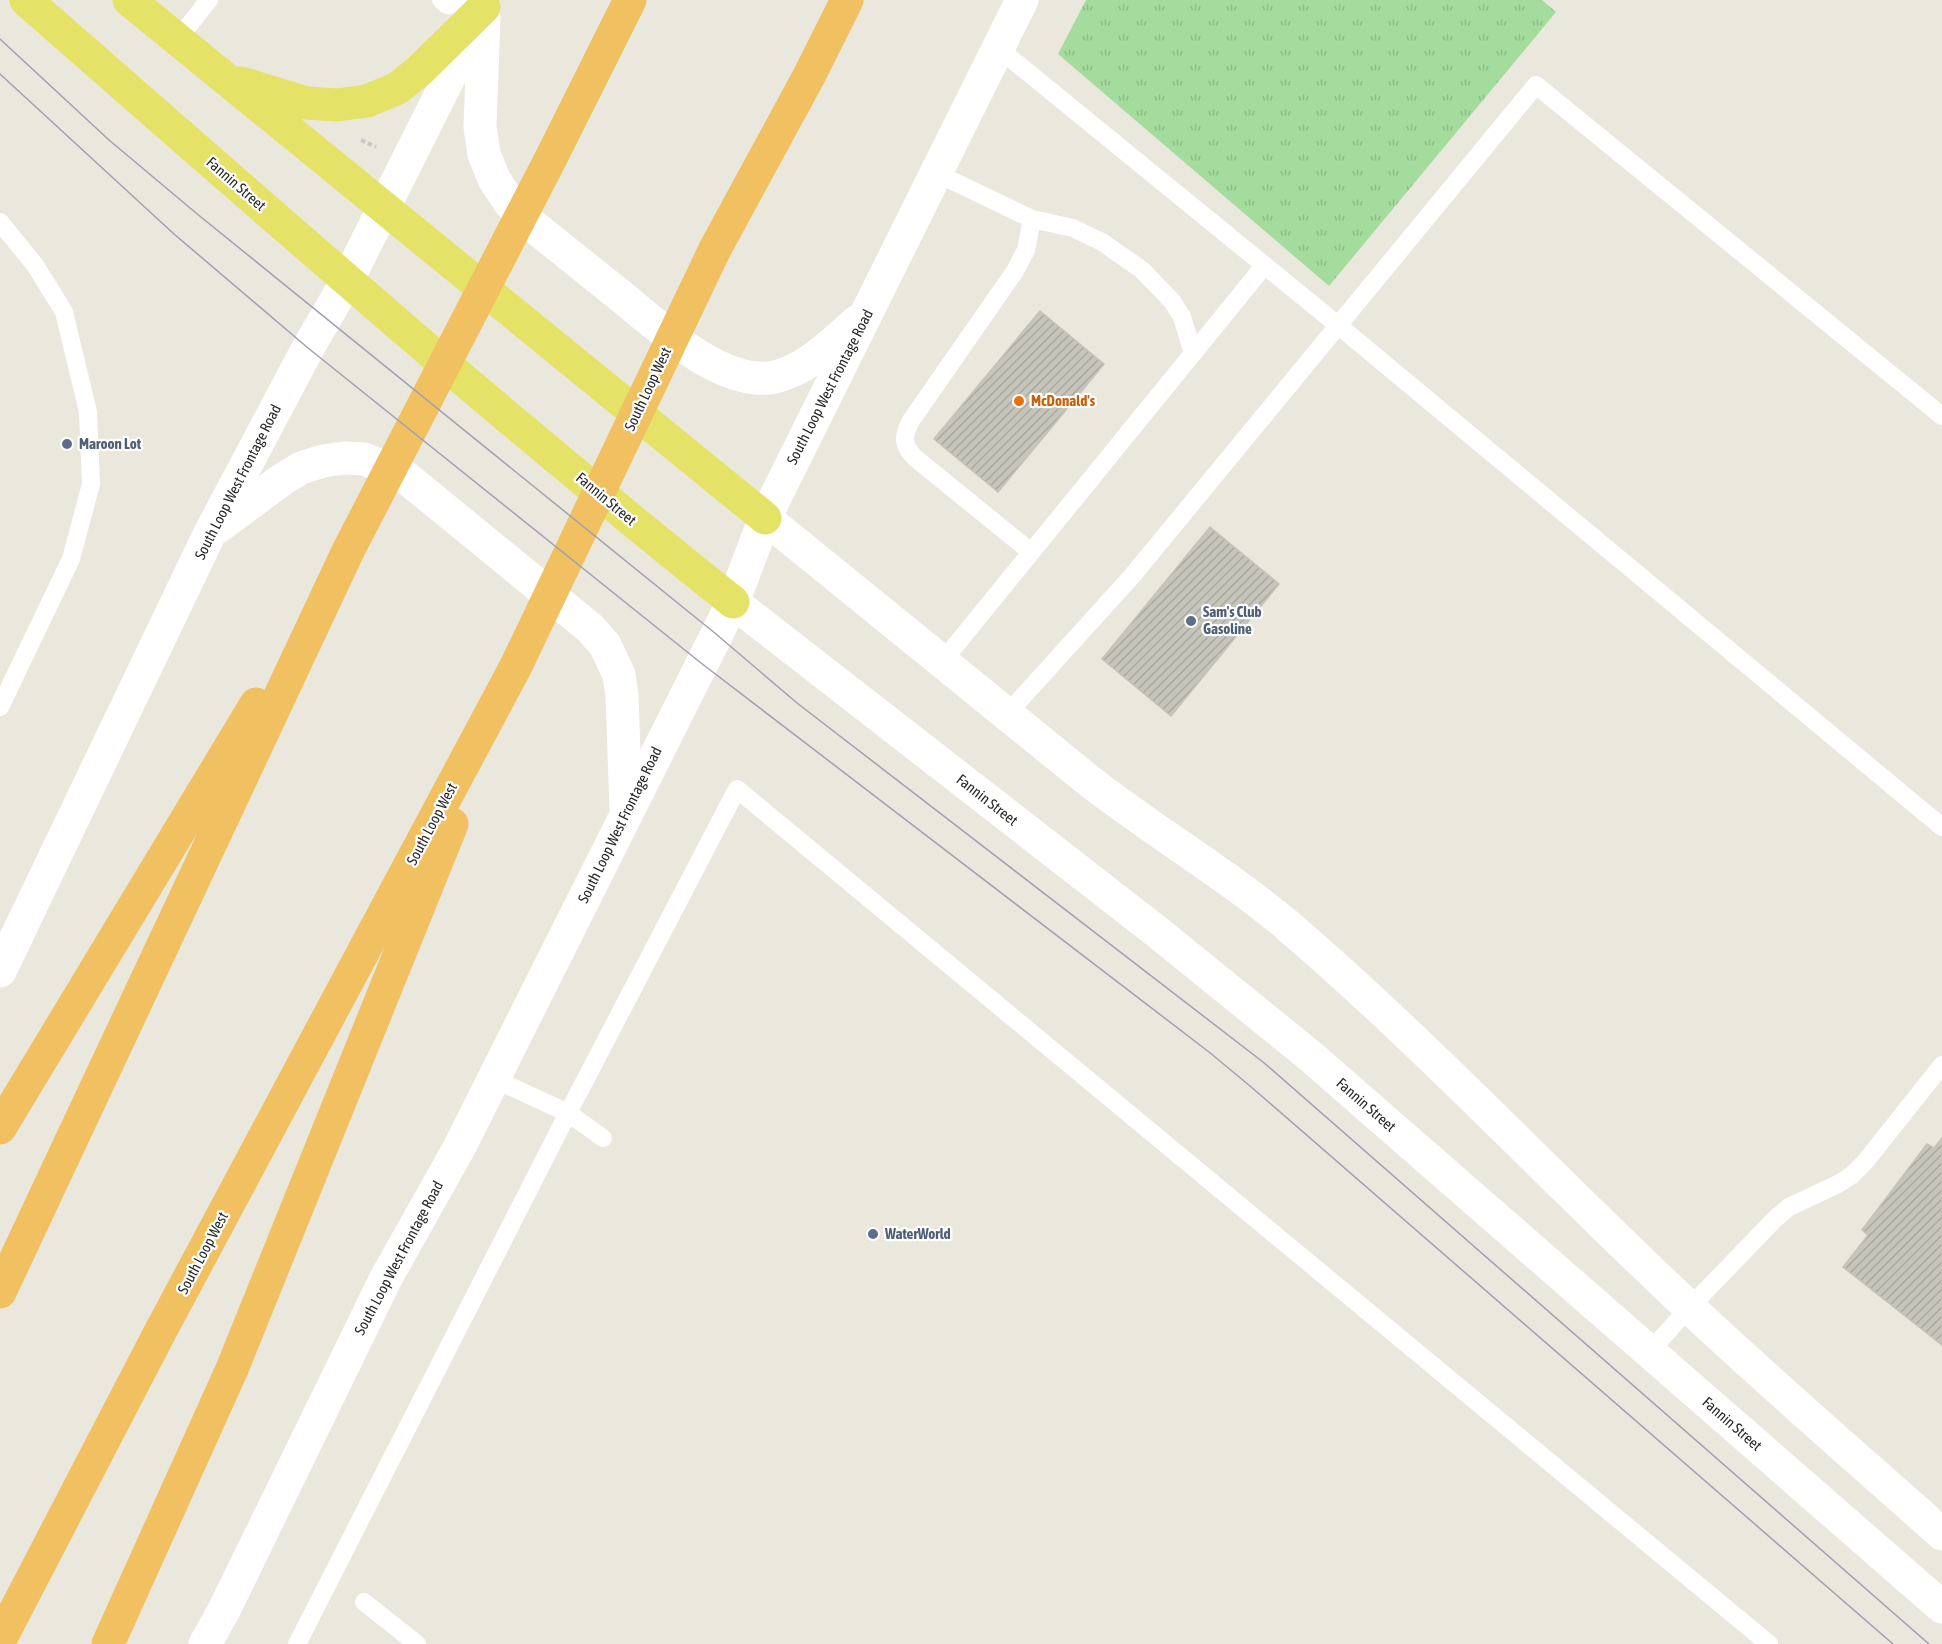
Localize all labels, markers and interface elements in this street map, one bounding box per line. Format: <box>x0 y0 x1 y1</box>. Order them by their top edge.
street label: Fannin Street <box>203 153 269 214</box>
street label: South Loop West Frontage Road <box>783 306 876 467</box>
street label: South Loop West <box>621 344 674 433</box>
place label: McDonald's <box>1031 392 1096 409</box>
marker: McDonald's <box>1012 394 1026 408</box>
street label: South Loop West Frontage Road <box>191 401 284 562</box>
place label: Maroon Lot <box>79 435 142 452</box>
marker: Maroon Lot <box>60 437 74 451</box>
street label: Fannin Street <box>573 469 640 529</box>
place label: Sam's Club Gasoline <box>1203 603 1262 637</box>
marker: Sam's Club Gasoline <box>1184 614 1198 628</box>
street label: South Loop West Frontage Road <box>574 744 665 906</box>
street label: Fannin Street <box>953 770 1021 829</box>
street label: South Loop West <box>403 780 460 868</box>
street label: Fannin Street <box>1333 1074 1399 1135</box>
street label: South Loop West Frontage Road <box>351 1178 446 1338</box>
street label: South Loop West <box>174 1209 231 1297</box>
place label: WaterWorld <box>884 1225 951 1242</box>
marker: WaterWorld <box>866 1227 880 1241</box>
street label: Fannin Street <box>1699 1393 1765 1454</box>

